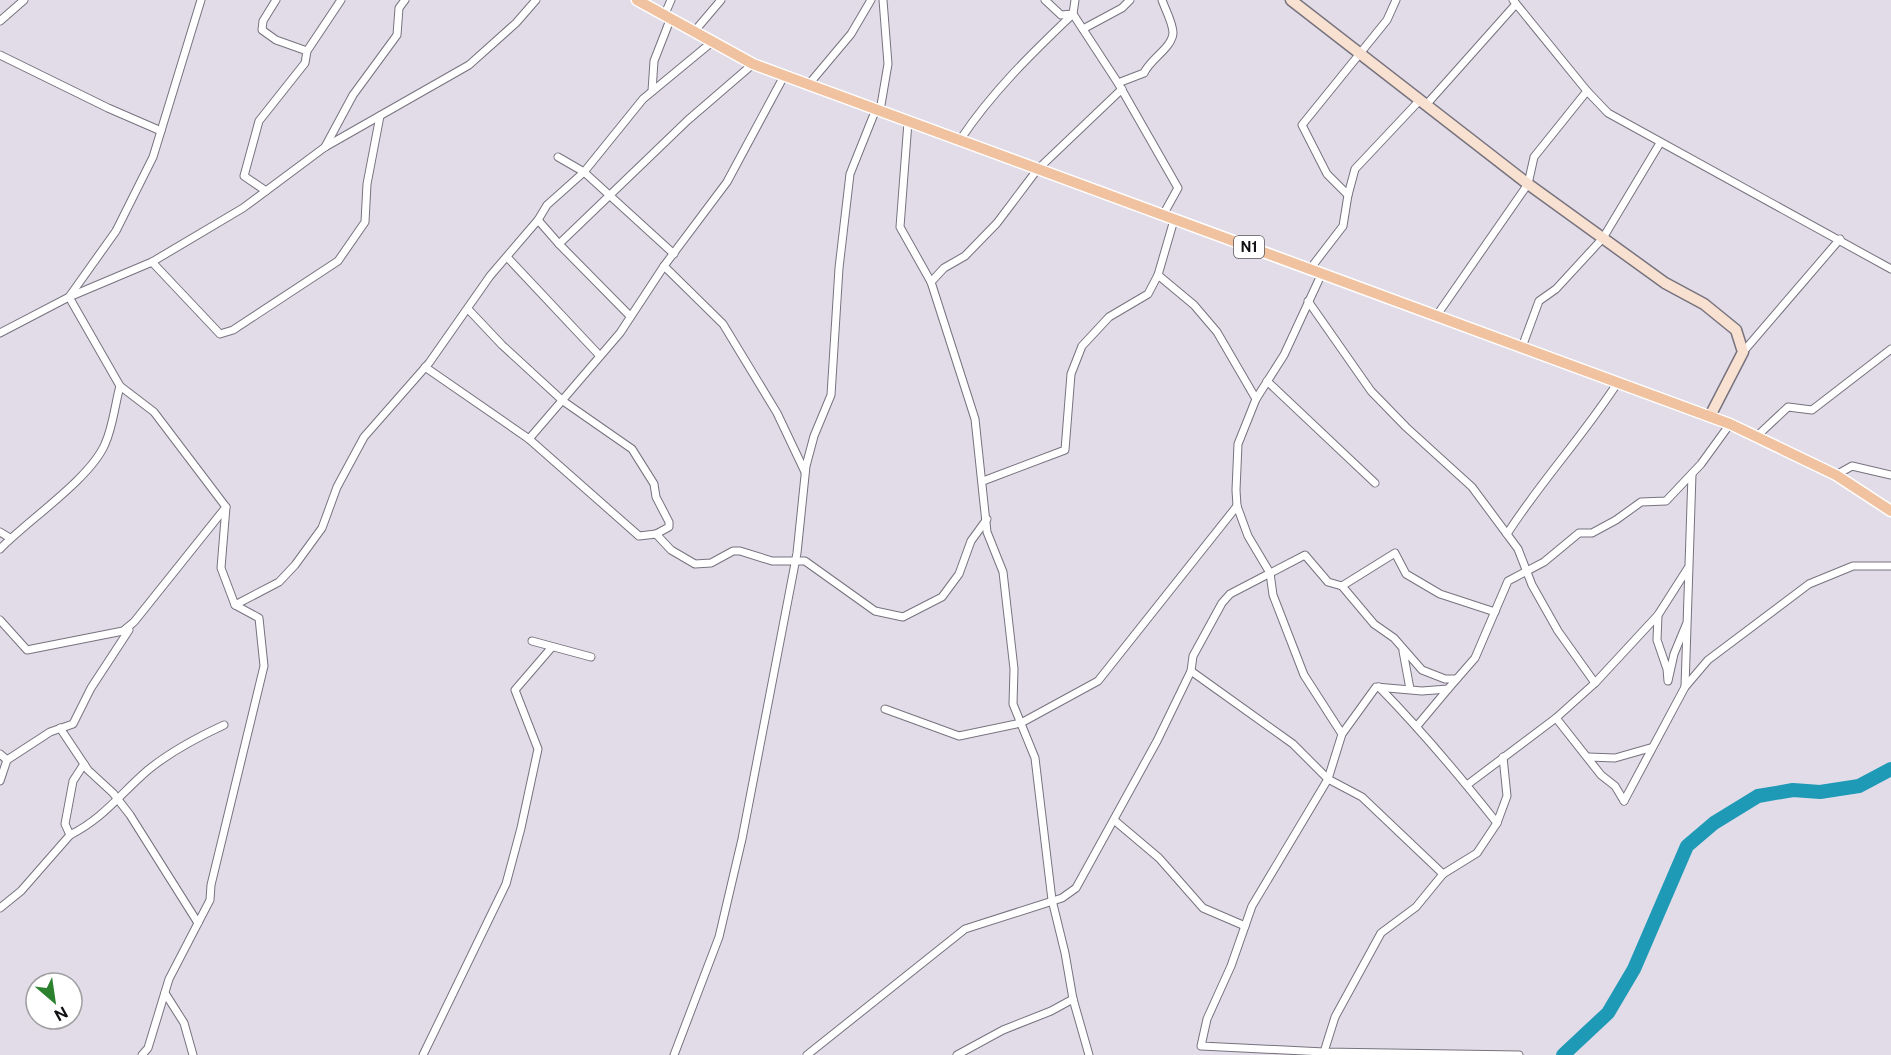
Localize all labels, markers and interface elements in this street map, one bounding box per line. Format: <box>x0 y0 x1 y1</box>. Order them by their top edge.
road number: N1 <box>1234 236 1264 258</box>
north arrow <box>24 971 84 1031</box>
text: N <box>51 1002 71 1025</box>

